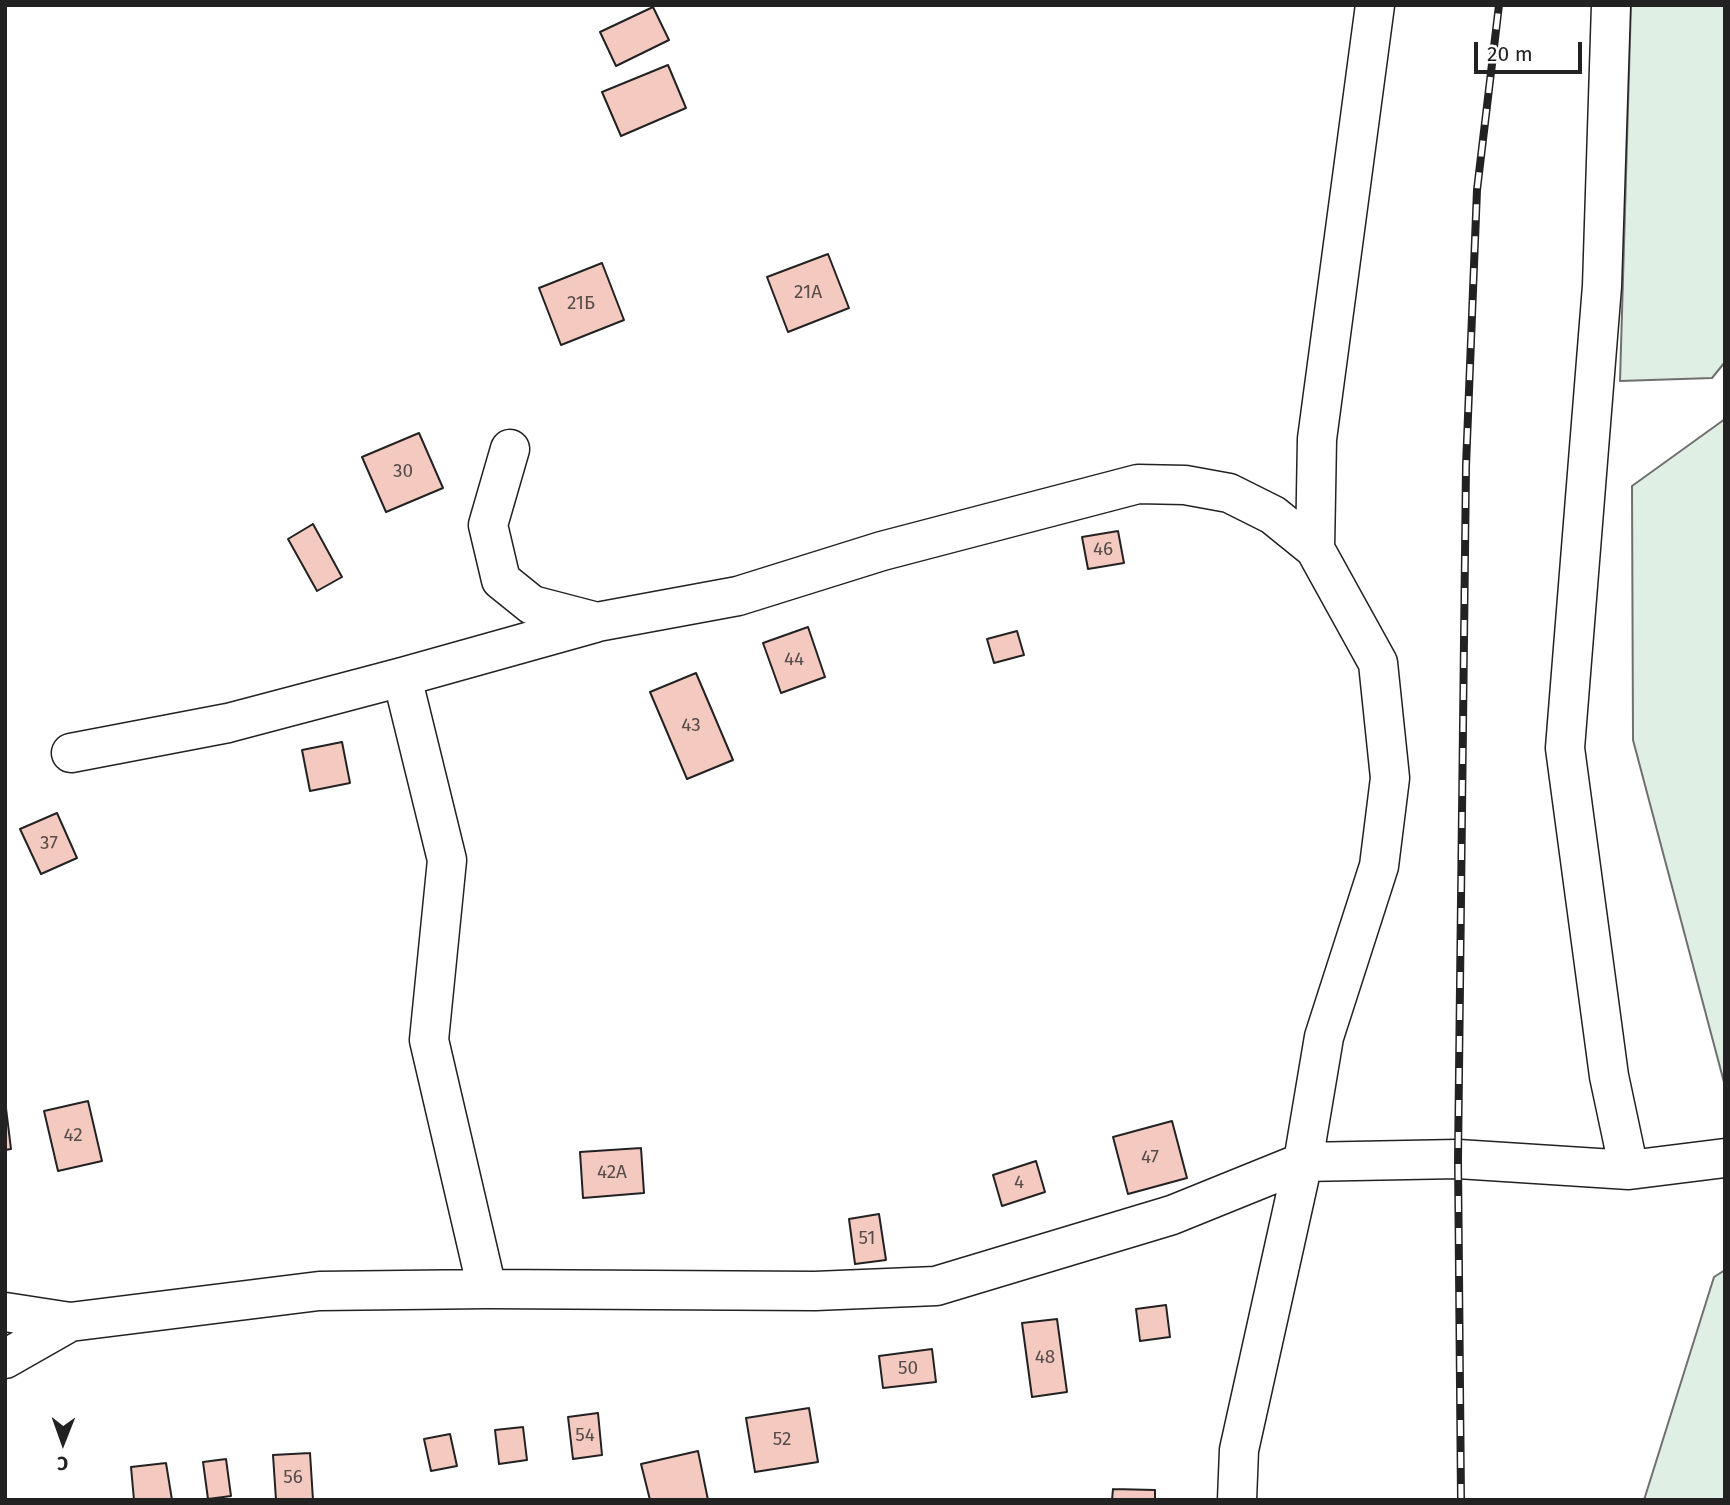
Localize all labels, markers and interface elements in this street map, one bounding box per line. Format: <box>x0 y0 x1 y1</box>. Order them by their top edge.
scale bar <box>1478 28 1586 72</box>
text: 20 m <box>1487 41 1533 67</box>
house number: 21А <box>794 282 822 304</box>
house number: 21Б <box>567 293 595 315</box>
house number: 30 <box>393 461 413 483</box>
house number: 46 <box>1093 539 1113 561</box>
house number: 44 <box>784 649 804 671</box>
house number: 43 <box>681 715 701 737</box>
house number: 37 <box>40 833 58 855</box>
house number: 42 <box>63 1125 83 1147</box>
house number: 47 <box>1141 1147 1159 1169</box>
house number: 42А <box>597 1162 627 1184</box>
house number: 4 <box>1014 1172 1024 1194</box>
house number: 51 <box>859 1228 875 1250</box>
house number: 48 <box>1035 1347 1055 1369</box>
house number: 50 <box>898 1358 918 1380</box>
north arrow <box>28 1407 98 1477</box>
house number: 54 <box>575 1425 595 1447</box>
house number: 52 <box>773 1429 791 1451</box>
text: С <box>57 1452 68 1475</box>
house number: 56 <box>283 1467 303 1489</box>

